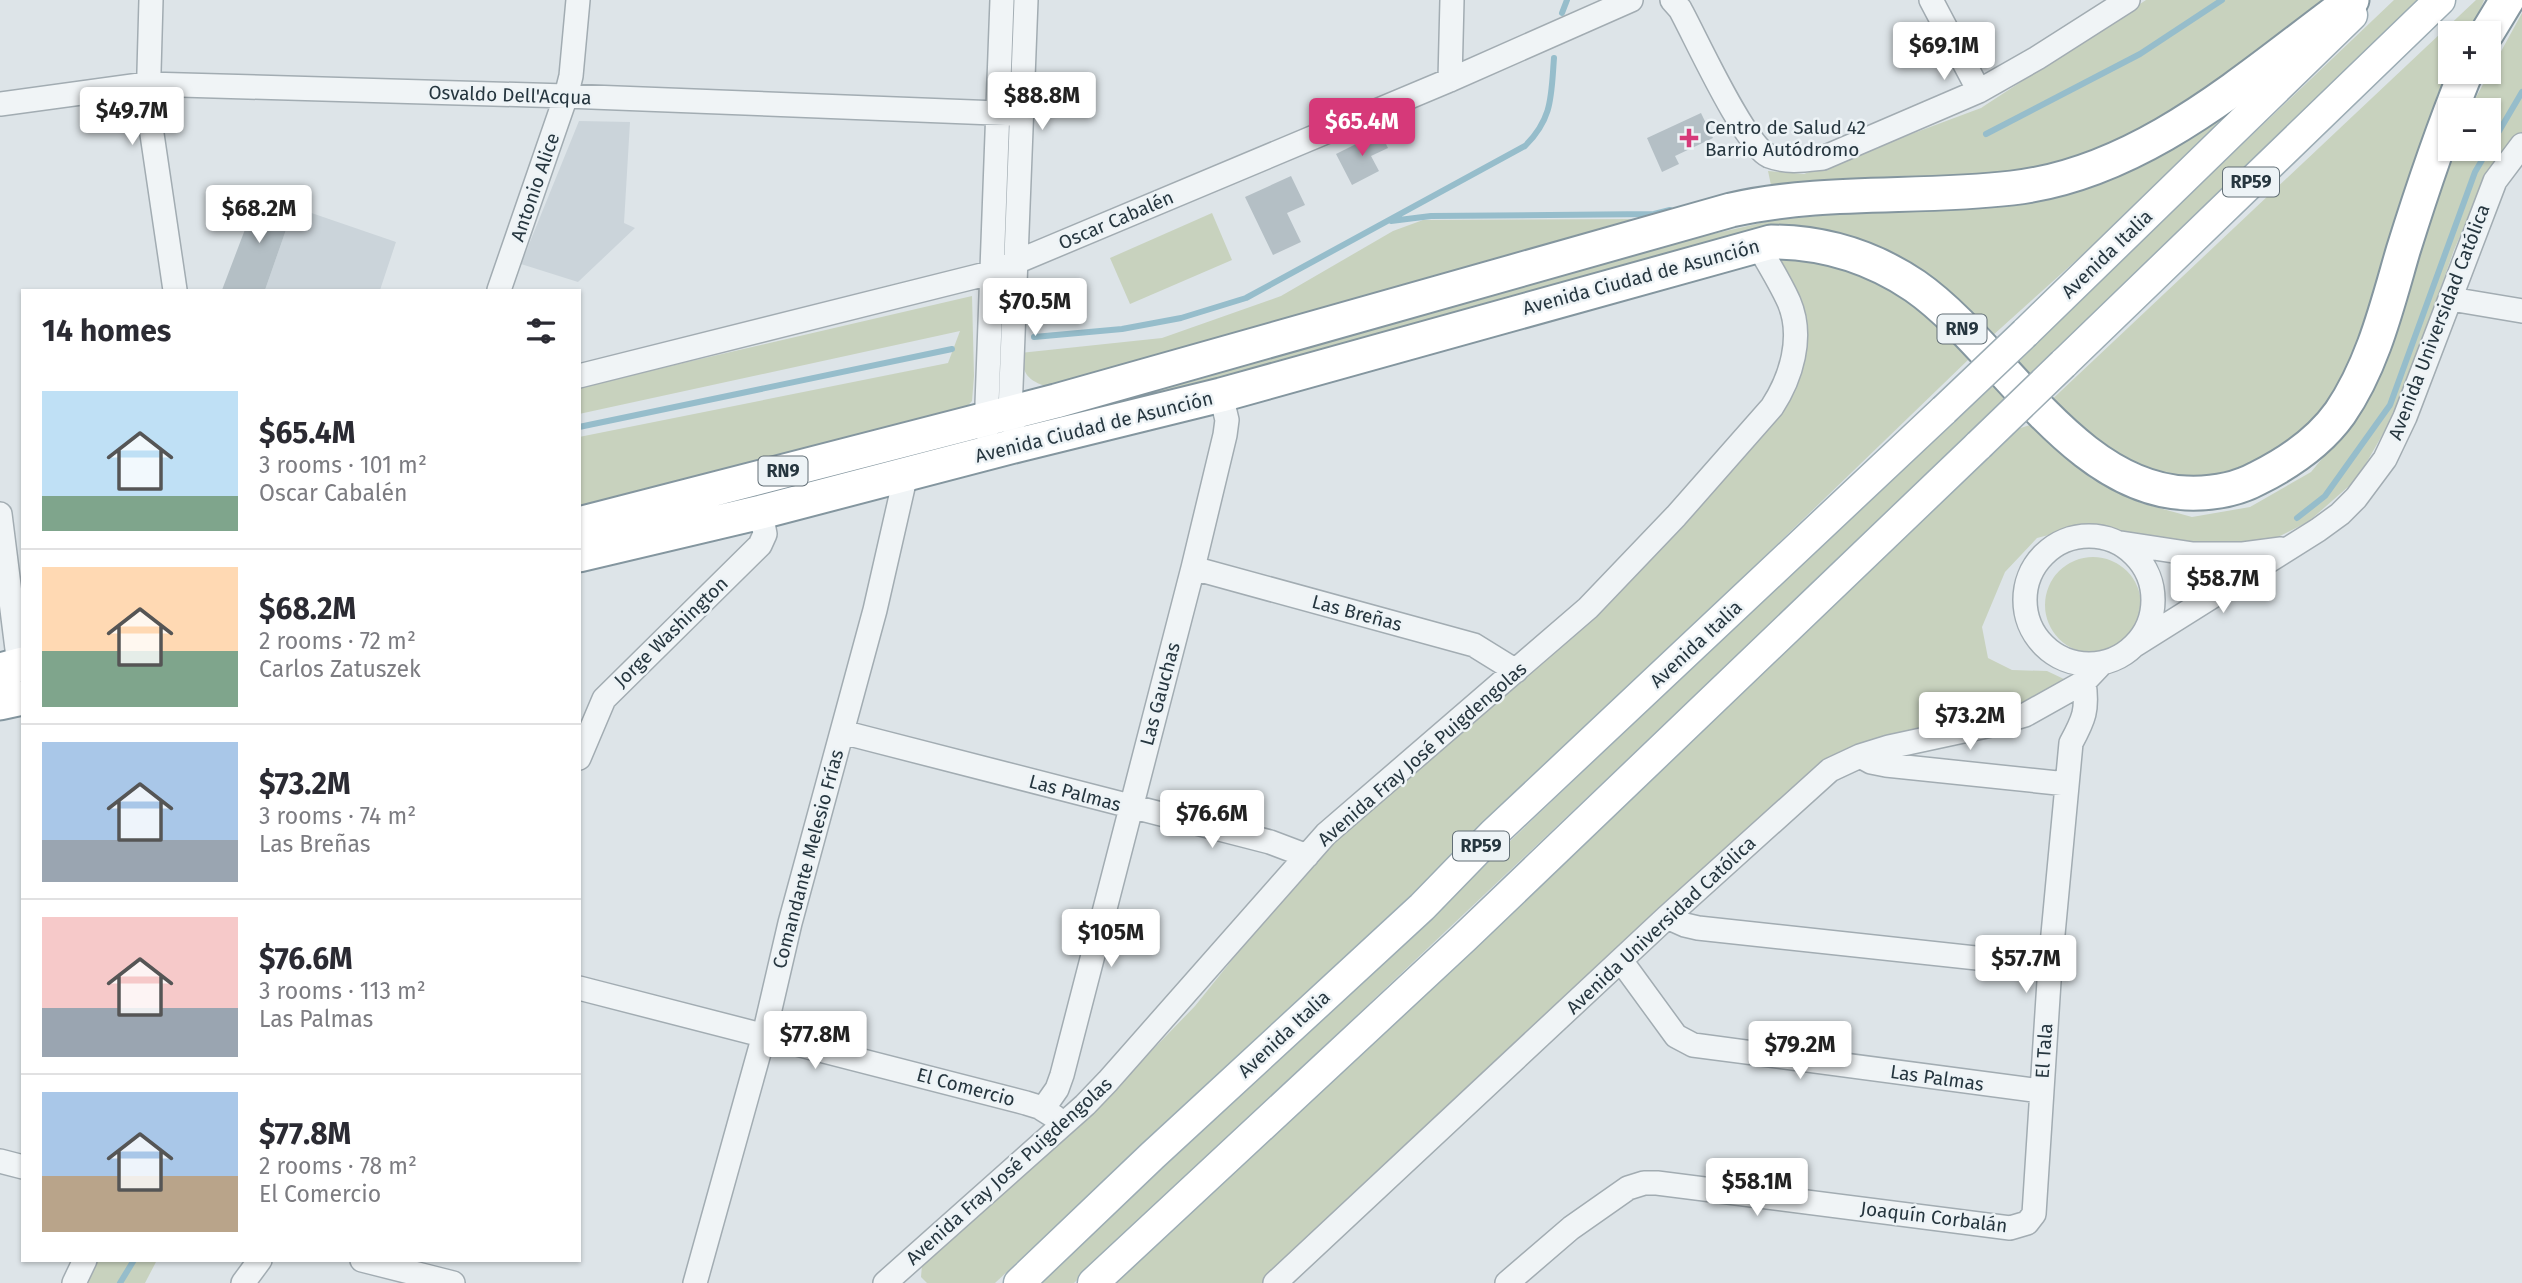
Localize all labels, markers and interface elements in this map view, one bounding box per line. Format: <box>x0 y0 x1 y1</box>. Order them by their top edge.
map controls <box>2438 21 2501 161</box>
button: + <box>2438 21 2501 84</box>
pin: $69.1M <box>1887 22 2001 82</box>
text: $69.1M <box>1909 31 1979 59</box>
pin: $88.8M <box>985 72 1099 132</box>
street label: Osvaldo Dell'Acqua <box>428 81 592 109</box>
text: $88.8M <box>1004 81 1080 109</box>
pin: $49.7M <box>75 88 189 147</box>
text: $49.7M <box>96 96 168 124</box>
button: − <box>2438 98 2501 161</box>
pin: $65.4M <box>1305 99 1419 158</box>
text: $65.4M <box>1325 107 1399 135</box>
place label: Centro de Salud 42 Barrio Autódromo <box>1705 116 1866 161</box>
marker: Centro de Salud 42 Barrio Autódromo <box>1679 128 1699 148</box>
street label: Antonio Alice <box>506 130 564 244</box>
road number: RP59 <box>2223 168 2279 196</box>
street label: Oscar Cabalén <box>1055 185 1177 255</box>
pin: $68.2M <box>202 186 316 245</box>
text: $68.2M <box>222 194 296 222</box>
street label: Avenida Universidad Católica <box>2383 201 2495 443</box>
street label: Avenida Italia <box>2057 205 2157 303</box>
street label: Avenida Ciudad de Asunción <box>1520 234 1762 320</box>
pin: $70.5M <box>978 278 1092 338</box>
text: $70.5M <box>999 287 1071 315</box>
icon: filters <box>522 312 560 350</box>
text: 14 homes <box>42 313 171 349</box>
road number: RN9 <box>1938 314 1986 344</box>
street label: Avenida Ciudad de Asunción <box>973 386 1215 468</box>
text: $65.4M <box>259 415 355 451</box>
icon: home <box>98 419 182 503</box>
text: 3 rooms · 101 m² <box>259 451 427 479</box>
road number: RN9 <box>758 457 808 486</box>
text: Oscar Cabalén <box>259 479 407 507</box>
pin: $58.7M <box>2166 556 2280 615</box>
text: $58.7M <box>2187 564 2259 592</box>
street label: Jorge Washington <box>609 572 733 692</box>
street label: Las Breñas <box>1310 590 1405 636</box>
text: $68.2M <box>259 591 356 627</box>
icon: home <box>98 595 182 679</box>
street label: Avenida Italia <box>1645 596 1747 692</box>
text: 2 rooms · 72 m² <box>259 627 416 655</box>
street label: Las Gauchas <box>1135 640 1185 748</box>
text: Carlos Zatuszek <box>259 655 421 683</box>
street label: Avenida Fray José Puigdengolas <box>1313 657 1531 851</box>
pin: $73.2M <box>1913 692 2027 752</box>
text: $73.2M <box>1935 701 2005 729</box>
street label: Comandante Melesio Frías <box>768 747 848 971</box>
text: $73.2M <box>259 766 351 802</box>
icon: home <box>98 770 182 854</box>
street label: Las Palmas <box>1026 770 1124 816</box>
pin: $76.6M <box>1155 790 1269 850</box>
text: $76.6M <box>1176 799 1248 827</box>
text: 3 rooms · 74 m² <box>259 802 416 830</box>
text: Las Breñas <box>259 830 371 858</box>
street label: Avenida Universidad Católica <box>1562 831 1760 1019</box>
road number: RP59 <box>1453 832 1509 860</box>
pin: $105M <box>1062 909 1160 969</box>
text: $105M <box>1078 918 1144 946</box>
pin: $57.7M <box>1969 936 2083 995</box>
text: $76.6M <box>259 941 353 977</box>
text: $57.7M <box>1991 944 2061 972</box>
icon: home <box>98 945 182 1029</box>
text: 3 rooms · 113 m² <box>259 977 426 1005</box>
street label: Avenida Italia <box>1233 986 1335 1082</box>
text: Las Palmas <box>259 1005 373 1033</box>
pin: $77.8M <box>758 1012 872 1071</box>
text: $77.8M <box>780 1020 850 1048</box>
pin: $79.2M <box>1743 1021 1857 1081</box>
street label: El Tala <box>2031 1023 2057 1079</box>
text: $79.2M <box>1764 1030 1836 1058</box>
street label: Las Palmas <box>1889 1060 1985 1096</box>
street label: El Comercio <box>914 1063 1018 1111</box>
street label: Avenida Fray José Puigdengolas <box>901 1072 1117 1270</box>
text: $77.8M <box>259 1116 351 1152</box>
icon: home <box>98 1120 182 1204</box>
text: 2 rooms · 78 m² <box>259 1152 417 1180</box>
pin: $58.1M <box>1700 1158 1814 1218</box>
text: $58.1M <box>1722 1167 1792 1195</box>
text: El Comercio <box>259 1180 381 1208</box>
street label: Joaquín Corbalán <box>1859 1197 2009 1237</box>

